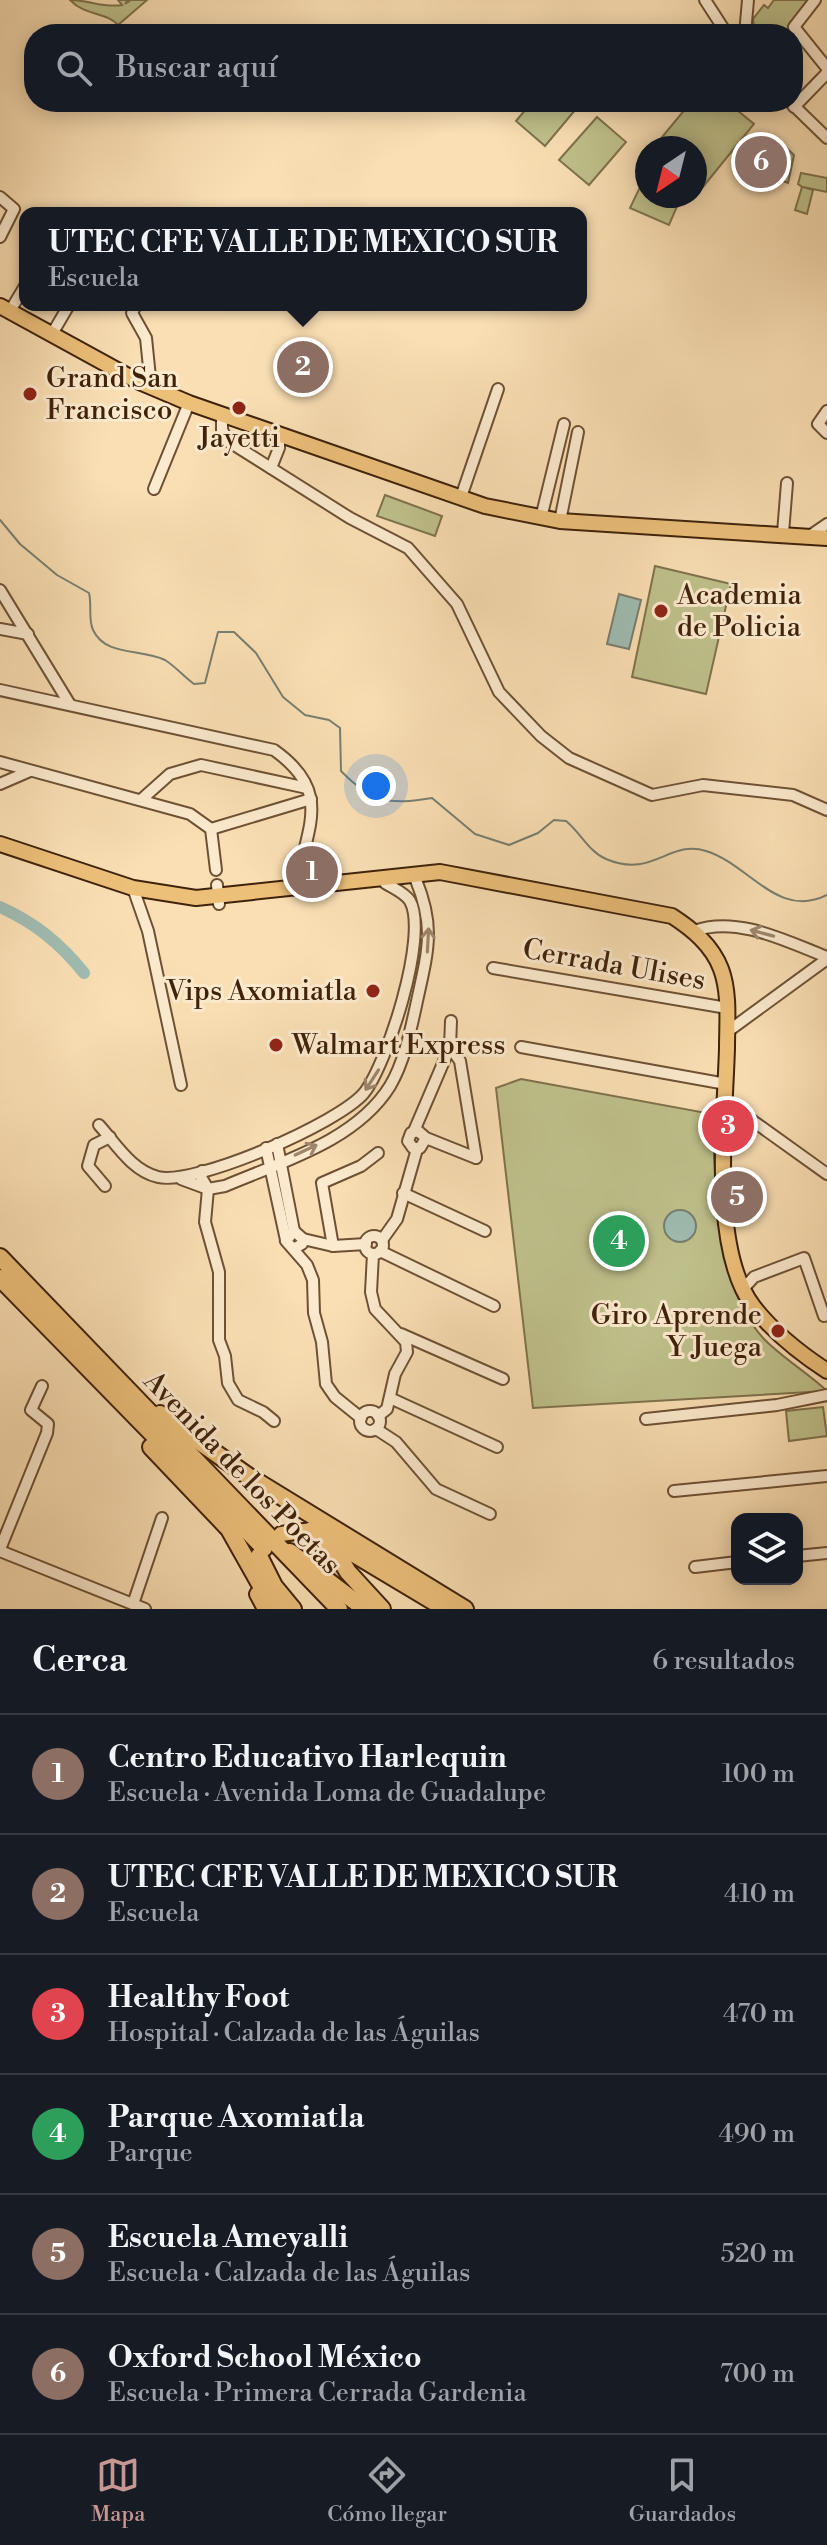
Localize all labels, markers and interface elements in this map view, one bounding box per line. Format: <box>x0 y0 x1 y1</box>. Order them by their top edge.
search box <box>24 24 803 112</box>
icon: search <box>52 46 96 90</box>
text: Buscar aquí <box>116 49 278 87</box>
pin: 6 <box>735 132 787 192</box>
north arrow <box>635 136 707 208</box>
popup <box>19 207 587 311</box>
text: UTEC CFE VALLE DE MEXICO SUR <box>48 224 558 262</box>
text: Escuela <box>48 262 139 294</box>
pin: 2 <box>277 337 329 397</box>
place label: Grand San Francisco <box>46 361 178 428</box>
marker: Grand San Francisco <box>21 385 39 403</box>
marker: Jayetti <box>230 399 248 417</box>
place label: Jayetti <box>197 421 280 456</box>
place label: Academia de Policia <box>676 578 803 645</box>
marker: Academia de Policia <box>652 602 670 620</box>
your location <box>356 766 396 806</box>
pin: 1 <box>286 842 338 902</box>
one-way arrow <box>749 925 775 940</box>
one-way arrow <box>421 927 436 953</box>
street label: Cerrada Ulises <box>520 932 708 998</box>
place label: Vips Axomiatla <box>165 974 358 1009</box>
marker: Vips Axomiatla <box>364 982 382 1000</box>
place label: Walmart Express <box>291 1028 506 1063</box>
marker: Walmart Express <box>267 1036 285 1054</box>
one-way arrow <box>364 1069 380 1091</box>
pin: 3 <box>702 1096 754 1156</box>
one-way arrow <box>293 1142 317 1157</box>
pin: 5 <box>711 1167 763 1227</box>
pin: 4 <box>593 1211 645 1271</box>
place label: Giro Aprende Y Juega <box>591 1298 763 1365</box>
marker: Giro Aprende Y Juega <box>769 1322 787 1340</box>
street label: Avenida de los Poetas <box>135 1363 348 1582</box>
map controls <box>731 1513 803 1585</box>
button: layers <box>731 1513 803 1585</box>
text: Cerca <box>32 1640 127 1682</box>
text: 6 resultados <box>652 1645 795 1677</box>
text: Centro Educativo Harlequin <box>108 1739 507 1777</box>
text: 1 <box>52 1758 64 1790</box>
text: 100 m <box>722 1758 795 1790</box>
text: Escuela · Avenida Loma de Guadalupe <box>108 1777 546 1809</box>
text: UTEC CFE VALLE DE MEXICO SUR <box>108 1859 618 1897</box>
text: 2 <box>50 1878 66 1910</box>
text: 410 m <box>724 1878 795 1910</box>
text: Escuela <box>108 1897 199 1929</box>
text: Healthy Foot <box>108 1979 289 2017</box>
text: 3 <box>50 1998 66 2030</box>
text: 470 m <box>723 1998 795 2030</box>
text: Hospital · Calzada de las Águilas <box>108 2017 480 2049</box>
text: Parque Axomiatla <box>108 2099 365 2137</box>
text: 4 <box>49 2118 67 2150</box>
text: 490 m <box>718 2118 795 2150</box>
text: Parque <box>108 2137 193 2169</box>
text: Escuela Ameyalli <box>108 2219 348 2257</box>
text: 5 <box>50 2238 66 2270</box>
text: 520 m <box>720 2238 795 2270</box>
text: Escuela · Calzada de las Águilas <box>108 2257 470 2289</box>
text: Oxford School México <box>108 2339 422 2377</box>
text: 6 <box>50 2358 66 2390</box>
text: 700 m <box>720 2358 795 2390</box>
text: Escuela · Primera Cerrada Gardenia <box>108 2377 527 2409</box>
tab: Mapa <box>91 2453 145 2528</box>
tab: Cómo llegar <box>327 2453 447 2528</box>
tab: Guardados <box>629 2453 736 2528</box>

